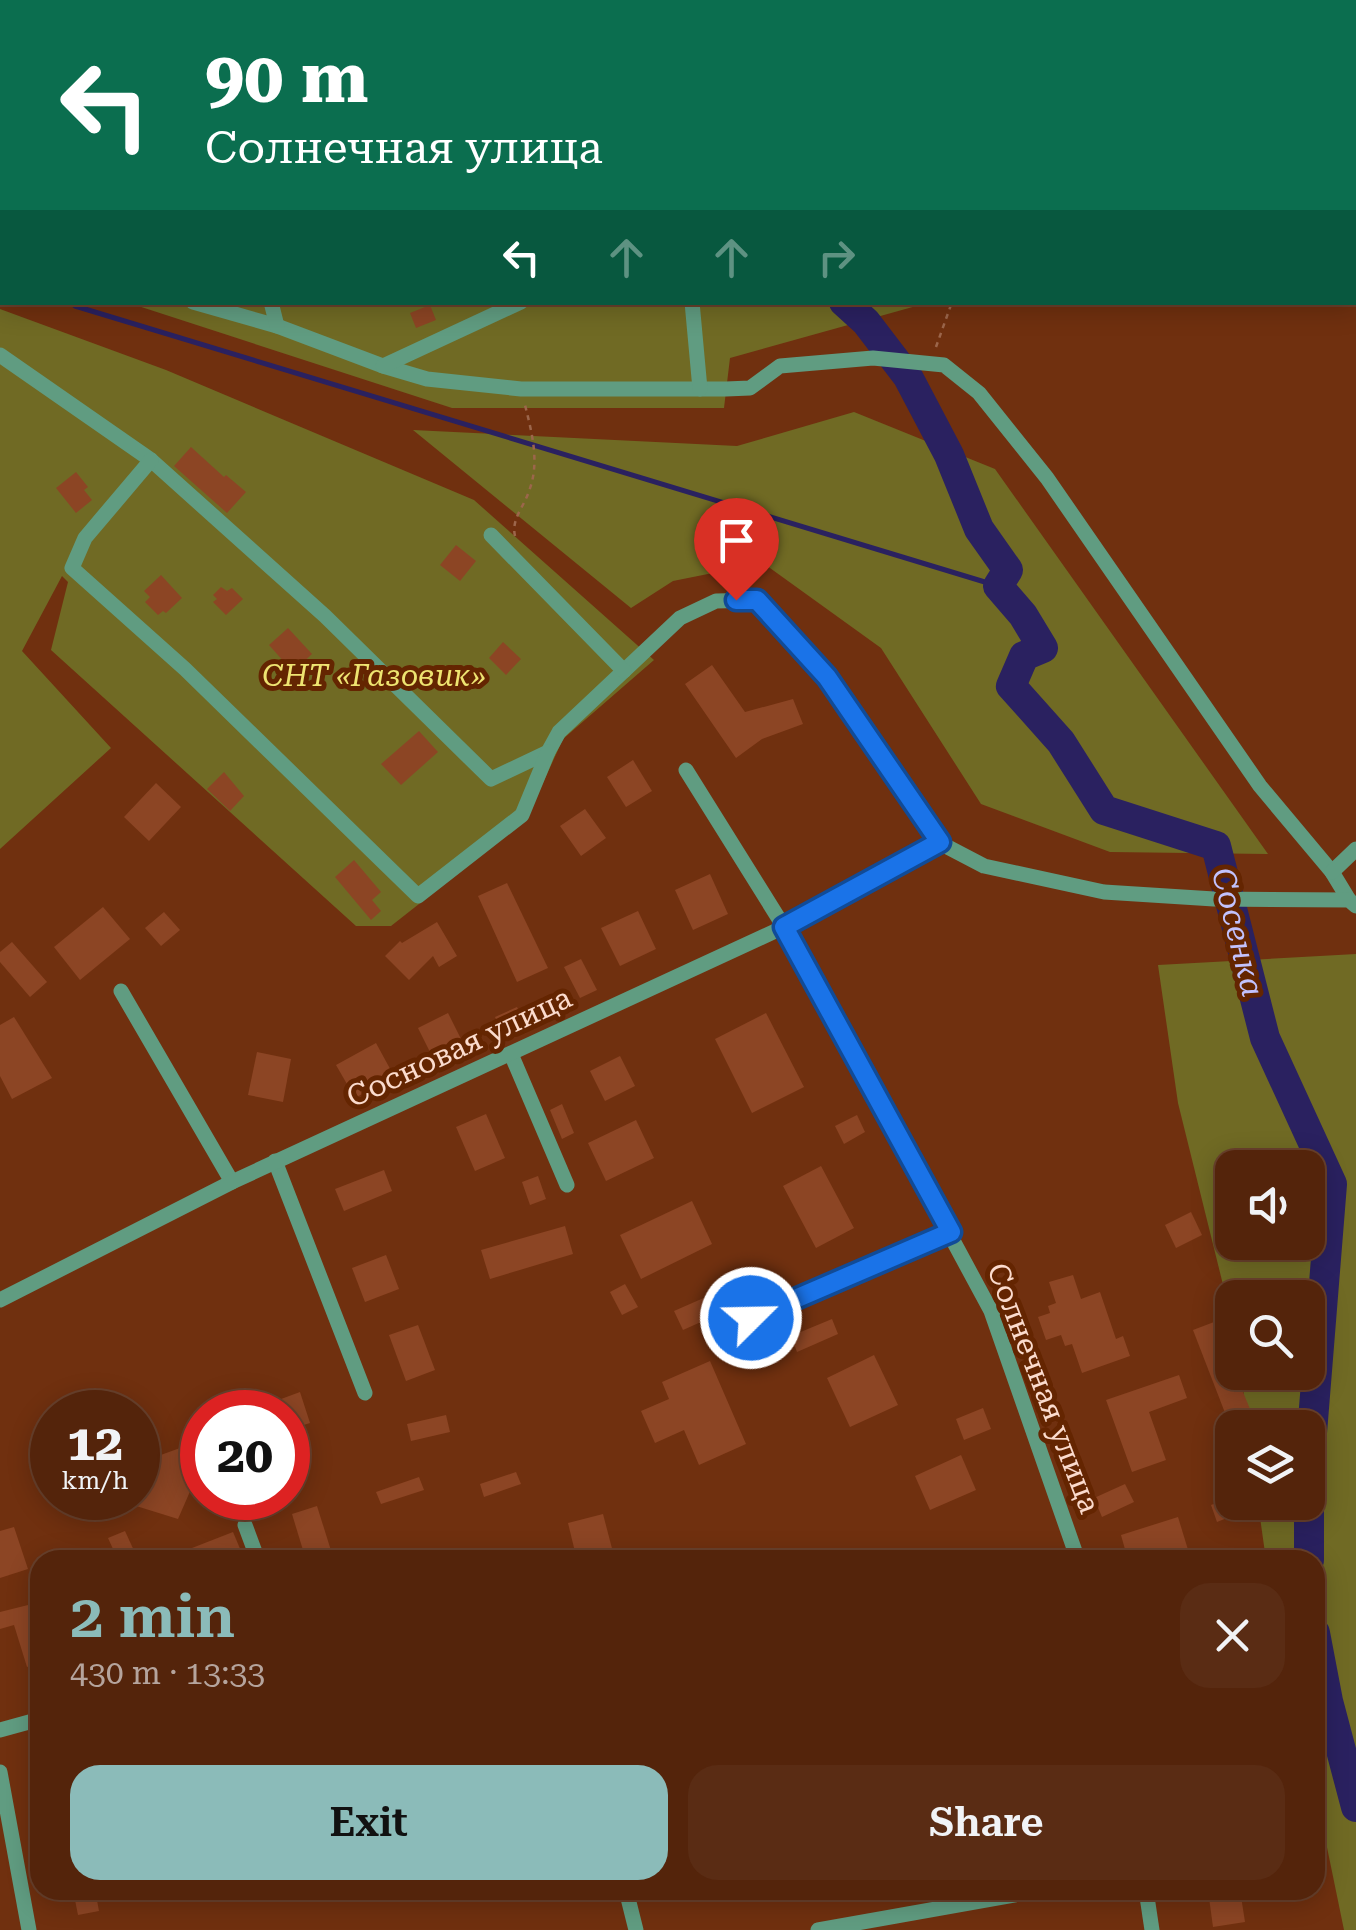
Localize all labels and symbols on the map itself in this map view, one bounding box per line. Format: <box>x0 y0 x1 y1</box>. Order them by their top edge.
pin <box>694 498 779 601</box>
park label: СНТ «Газовик» <box>262 658 486 693</box>
water label: Сосенка <box>1204 864 1272 1000</box>
street label: Сосновая улица <box>341 980 577 1114</box>
street label: Солнечная улица <box>980 1258 1108 1518</box>
position arrow <box>699 1266 803 1370</box>
speed limit sign: 20 <box>180 1390 310 1520</box>

